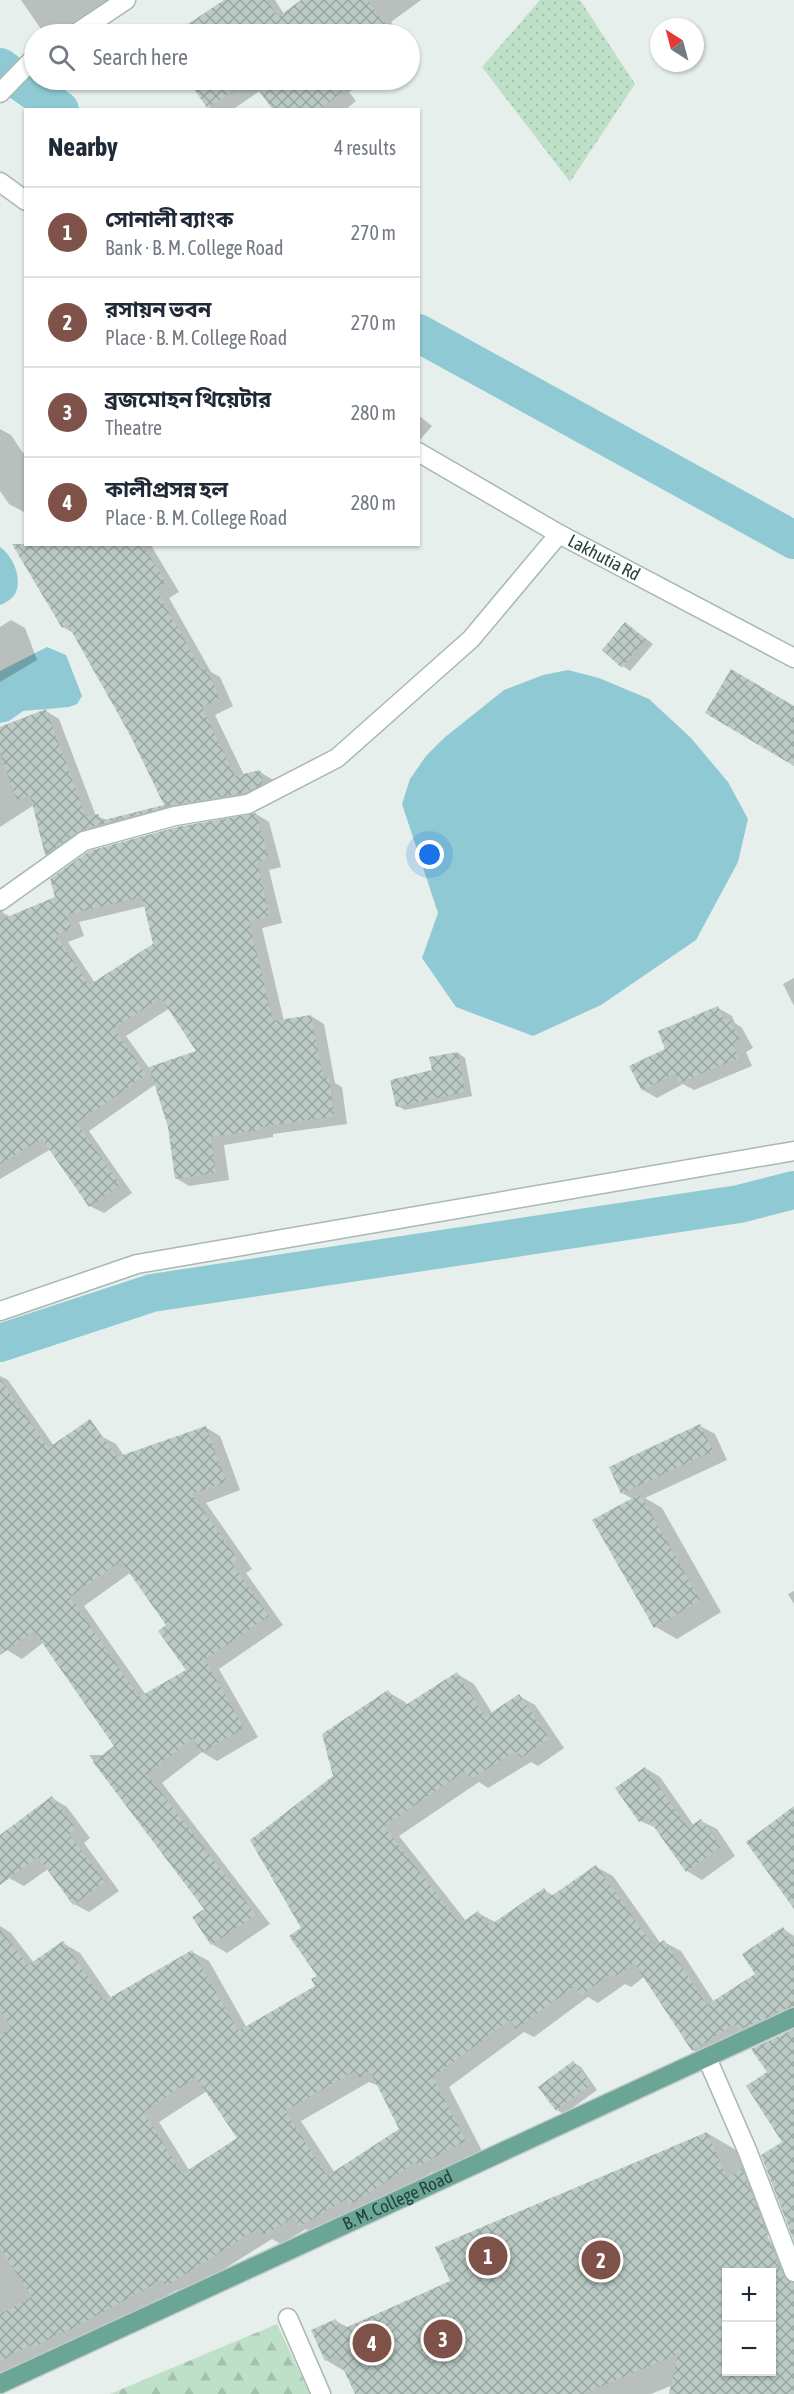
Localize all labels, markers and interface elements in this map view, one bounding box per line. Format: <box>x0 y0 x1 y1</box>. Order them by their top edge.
north arrow <box>650 18 704 72</box>
search box <box>24 24 420 90</box>
icon: search <box>45 41 78 74</box>
text: Search here <box>93 44 188 70</box>
text: Nearby <box>48 132 118 162</box>
text: 4 results <box>334 136 396 159</box>
text: সোনালী ব্যাংক <box>105 206 233 232</box>
text: 1 <box>63 221 72 244</box>
text: 270 m <box>351 221 396 244</box>
text: Bank · B. M. College Road <box>105 236 284 259</box>
text: রসায়ন ভবন <box>105 296 211 322</box>
text: 2 <box>63 311 72 334</box>
text: 270 m <box>351 311 396 334</box>
text: Place · B. M. College Road <box>105 326 287 349</box>
text: ব্রজমোহন থিয়েটার <box>105 386 271 412</box>
text: 3 <box>63 401 72 424</box>
text: 280 m <box>351 401 396 424</box>
text: Theatre <box>105 416 162 439</box>
text: কালীপ্রসন্ন হল <box>105 476 228 502</box>
text: 4 <box>63 491 72 514</box>
text: 280 m <box>351 491 396 514</box>
text: Place · B. M. College Road <box>105 506 287 529</box>
street label: Lakhutia Rd <box>565 530 644 585</box>
your location <box>415 840 444 869</box>
street label: B. M. College Road <box>339 2165 456 2234</box>
pin: 1 <box>468 2234 508 2278</box>
pin: 2 <box>582 2238 620 2282</box>
map controls <box>722 2268 776 2376</box>
button: + <box>722 2268 776 2322</box>
pin: 3 <box>424 2316 462 2362</box>
pin: 4 <box>352 2320 392 2366</box>
button: − <box>722 2322 776 2376</box>

